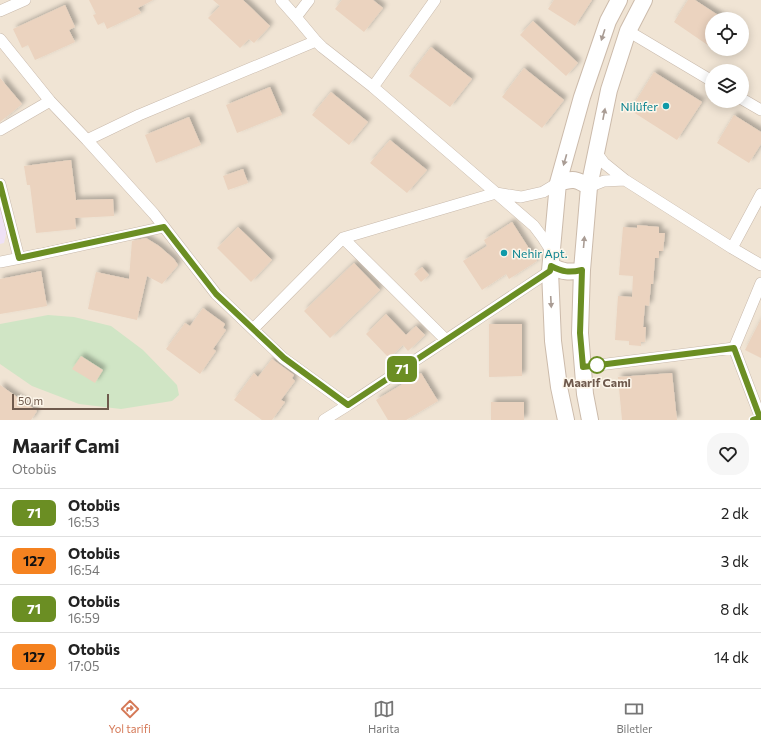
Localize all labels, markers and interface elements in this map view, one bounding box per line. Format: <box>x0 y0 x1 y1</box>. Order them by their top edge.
map controls <box>705 12 749 108</box>
button: locate <box>705 12 749 56</box>
one-way arrow <box>600 30 606 42</box>
button: layers <box>705 64 749 108</box>
place label: Nilüfer <box>621 99 658 113</box>
marker: Nilüfer <box>661 101 671 111</box>
one-way arrow <box>601 107 607 120</box>
one-way arrow <box>562 154 568 166</box>
one-way arrow <box>581 236 588 248</box>
place label: Nehir Apt. <box>512 246 568 260</box>
marker: Nehir Apt. <box>499 248 509 258</box>
one-way arrow <box>548 296 555 308</box>
line badge: 71 <box>384 356 420 382</box>
marker: Maarif Cami <box>588 356 606 374</box>
text: 71 <box>395 360 409 377</box>
place label: Maarif Cami <box>563 375 631 389</box>
scale bar <box>12 392 109 411</box>
text: 50 m <box>18 394 43 407</box>
button: heart <box>707 433 749 475</box>
text: Maarif Cami <box>12 434 120 457</box>
text: Otobüs <box>12 461 57 477</box>
text: Otobüs <box>68 496 120 514</box>
text: 71 <box>27 504 41 521</box>
text: 2 dk <box>721 504 749 522</box>
text: 16:53 <box>68 514 99 530</box>
text: Otobüs <box>68 544 120 562</box>
text: 127 <box>23 552 45 569</box>
text: 3 dk <box>721 552 749 570</box>
text: 16:54 <box>68 562 100 578</box>
text: Otobüs <box>68 592 120 610</box>
text: 71 <box>27 600 41 617</box>
text: 8 dk <box>720 600 749 618</box>
text: 16:59 <box>68 610 100 626</box>
text: Otobüs <box>68 640 120 658</box>
text: 127 <box>23 648 45 665</box>
text: 14 dk <box>714 648 749 666</box>
text: 17:05 <box>68 658 99 674</box>
tab: Yol tarifi <box>109 698 151 735</box>
tab: Harita <box>368 698 399 735</box>
tab: Biletler <box>616 698 652 735</box>

